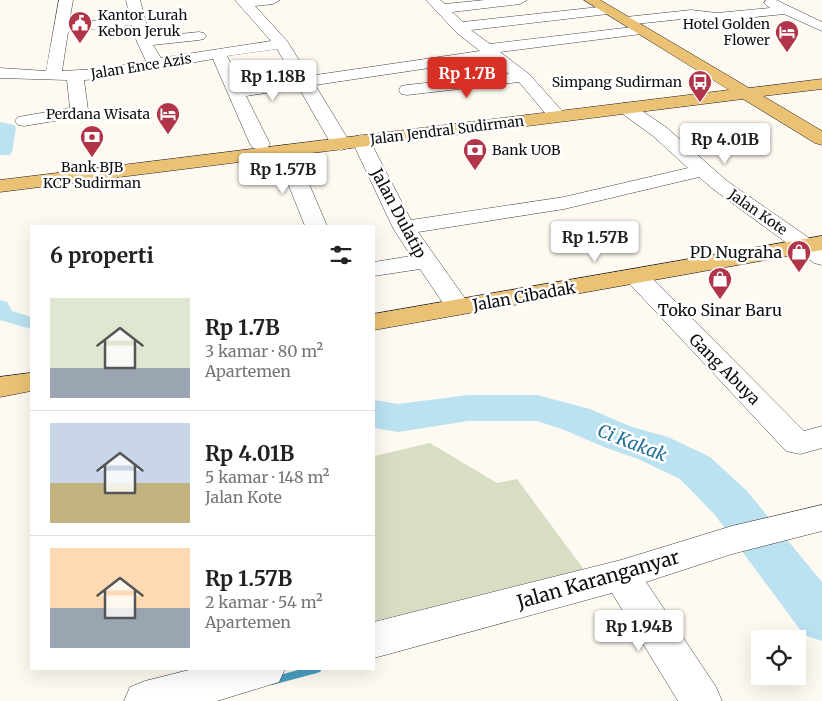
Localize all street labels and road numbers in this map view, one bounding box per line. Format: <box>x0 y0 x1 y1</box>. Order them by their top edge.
street label: Jalan Ence Azis <box>88 49 193 83</box>
street label: Jalan Jendral Sudirman <box>368 112 525 148</box>
street label: Jalan Dulatip <box>366 164 431 262</box>
street label: Jalan Kote <box>724 185 791 239</box>
street label: Jalan Cibadak <box>470 277 578 315</box>
street label: Gang Abuya <box>685 329 765 409</box>
street label: Jalan Karanganyar <box>513 544 683 614</box>

